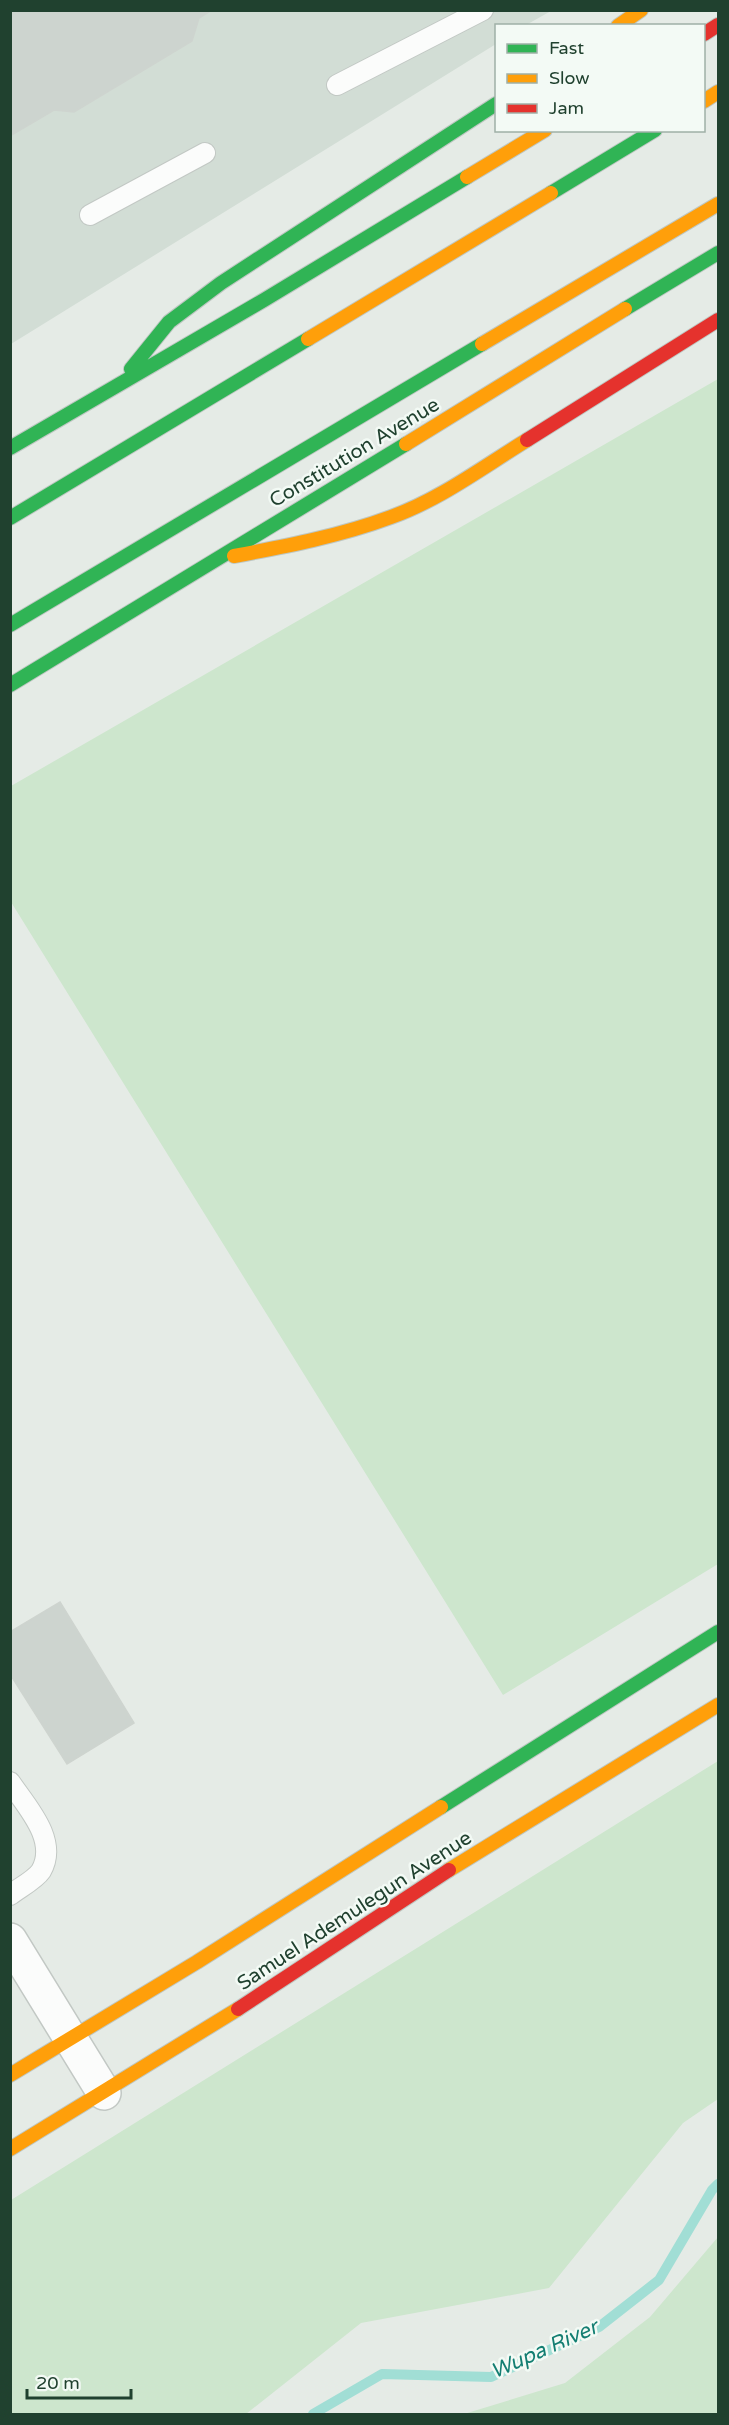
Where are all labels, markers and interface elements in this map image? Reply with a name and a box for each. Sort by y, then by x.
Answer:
legend [495,24,705,132]
text: Fast [549,37,584,59]
text: Slow [549,67,590,89]
text: Jam [549,97,584,119]
street label: Constitution Avenue [265,393,444,513]
street label: Samuel Ademulegun Avenue [233,1826,476,1996]
water label: Wupa River [487,2313,604,2384]
scale bar [27,2362,130,2400]
text: 20 m [36,2372,80,2394]

